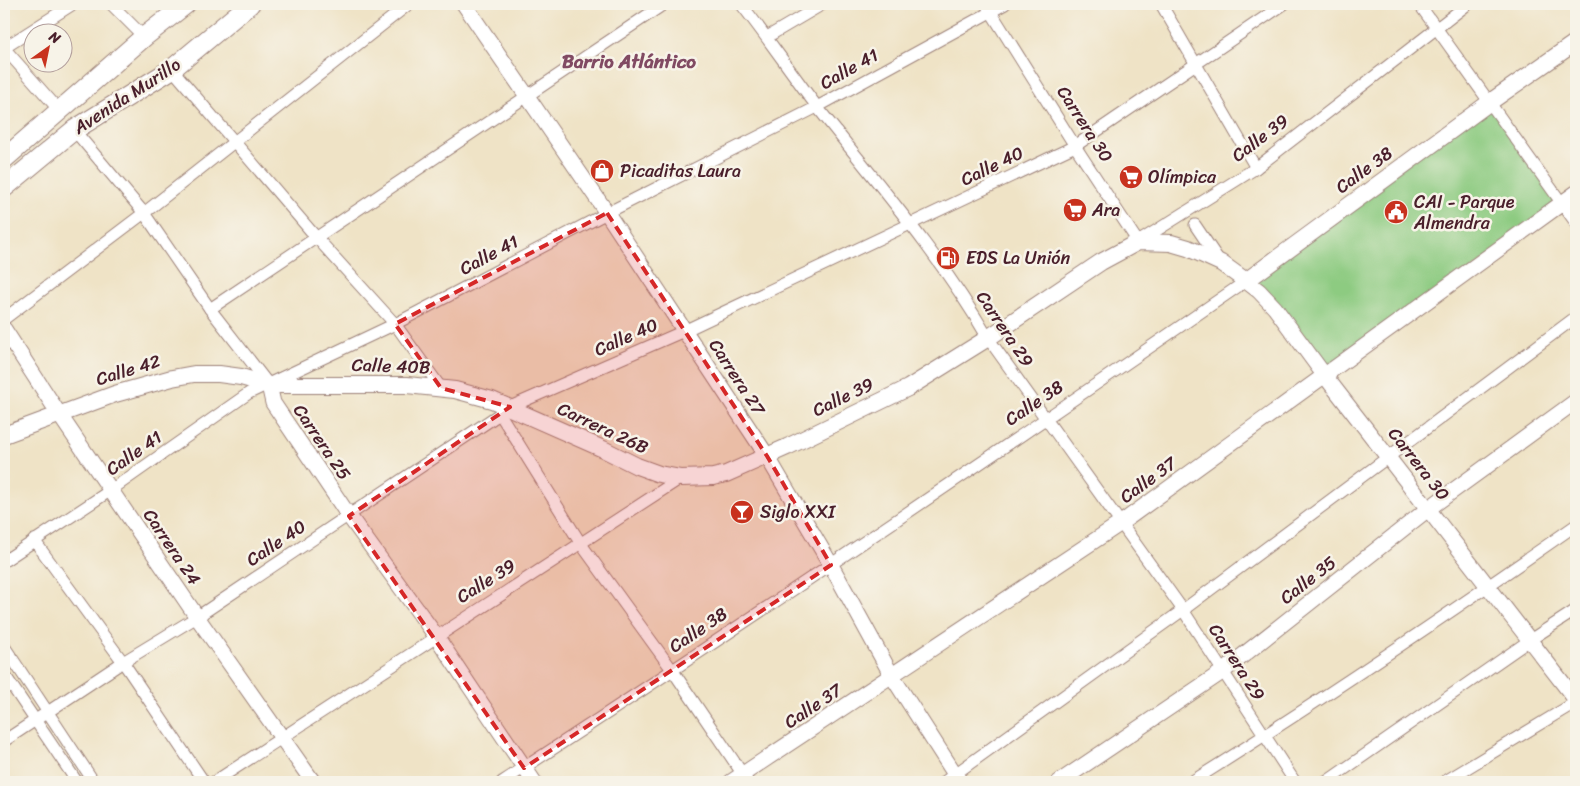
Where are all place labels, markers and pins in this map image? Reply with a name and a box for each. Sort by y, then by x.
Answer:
place label: Picaditas Laura [620,155,741,187]
shop icon: Picaditas Laura [589,158,615,184]
place label: Olímpica [1148,161,1217,193]
supermarket icon: Olímpica [1118,164,1144,190]
place label: CAI - Parque Almendra [1413,186,1515,239]
place label: Ara [1091,194,1120,226]
supermarket icon: Ara [1062,197,1088,223]
public building icon: CAI - Parque Almendra [1383,199,1409,225]
place label: EDS La Unión [966,242,1070,274]
fuel station icon: EDS La Unión [935,245,961,271]
place label: Siglo XXI [760,496,837,528]
bar icon: Siglo XXI [729,499,755,525]

